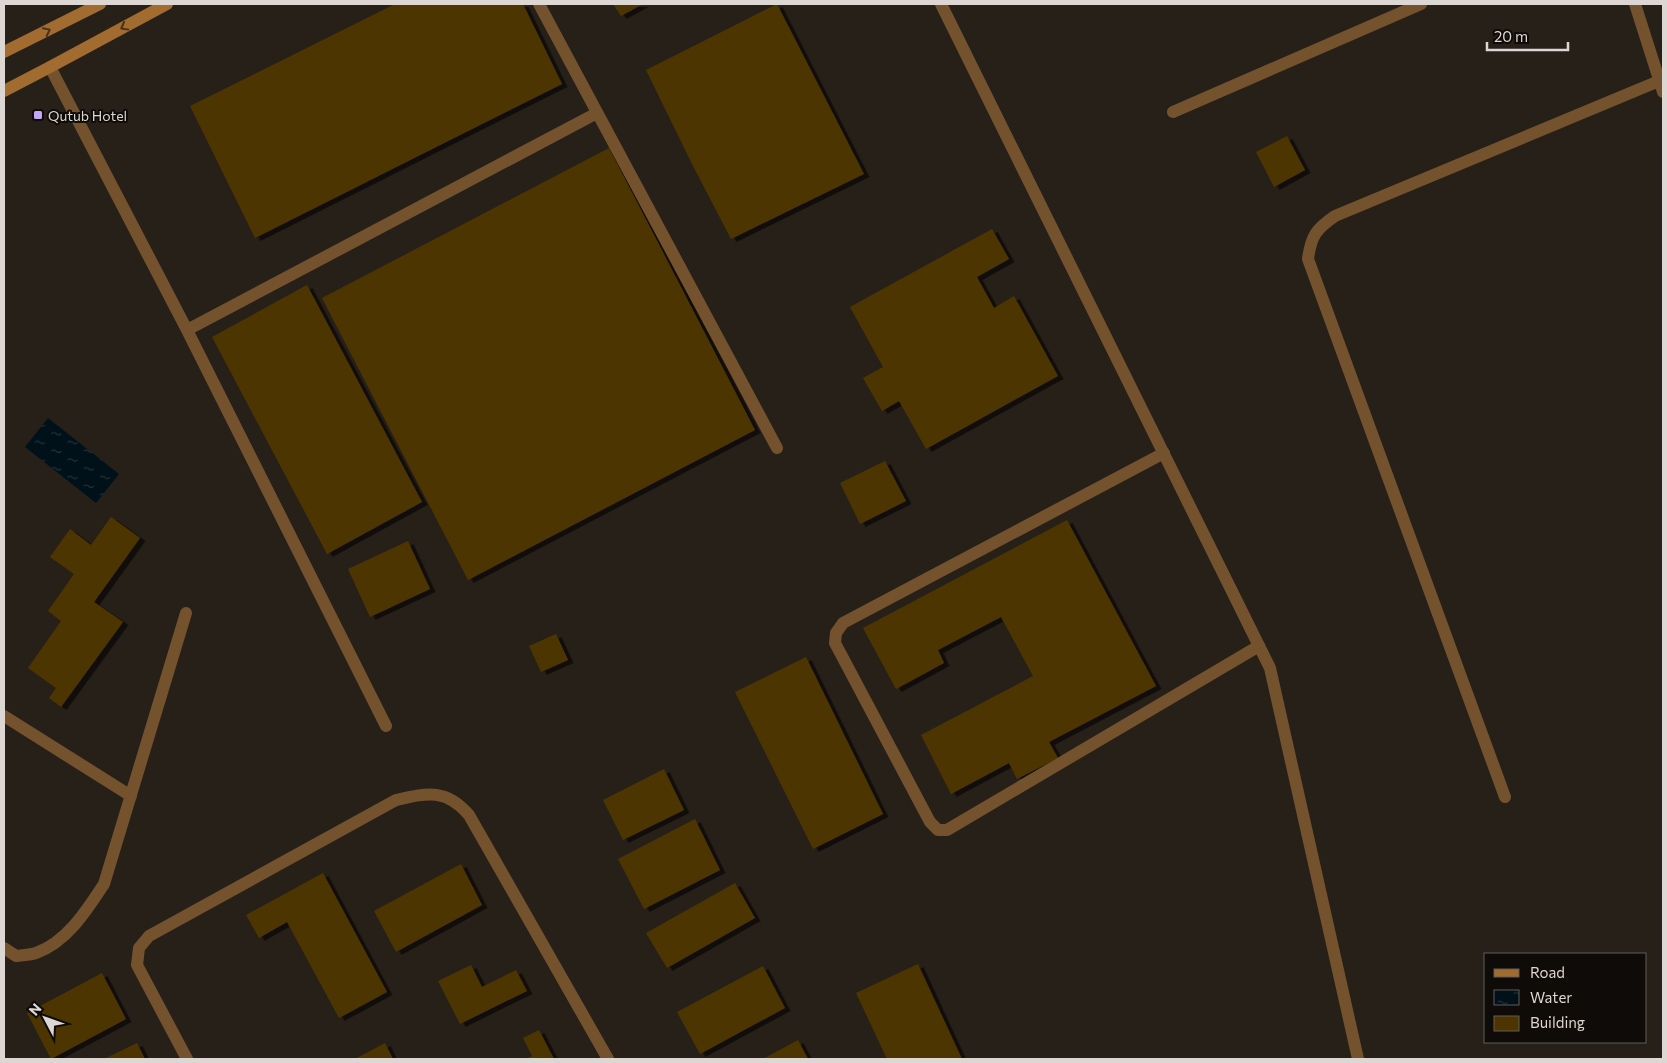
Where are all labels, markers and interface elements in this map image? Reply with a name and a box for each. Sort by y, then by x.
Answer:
scale bar [1487,20,1568,52]
one-way arrow [120,21,129,31]
one-way arrow [42,27,51,37]
text: 20 m [1494,27,1528,45]
place label: Qutub Hotel [48,107,127,124]
marker: Qutub Hotel [32,109,44,121]
legend [1484,953,1647,1043]
text: Road [1530,963,1565,981]
text: Water [1530,988,1572,1006]
north arrow [20,993,70,1043]
text: N [25,1000,45,1019]
text: Building [1530,1013,1585,1031]

